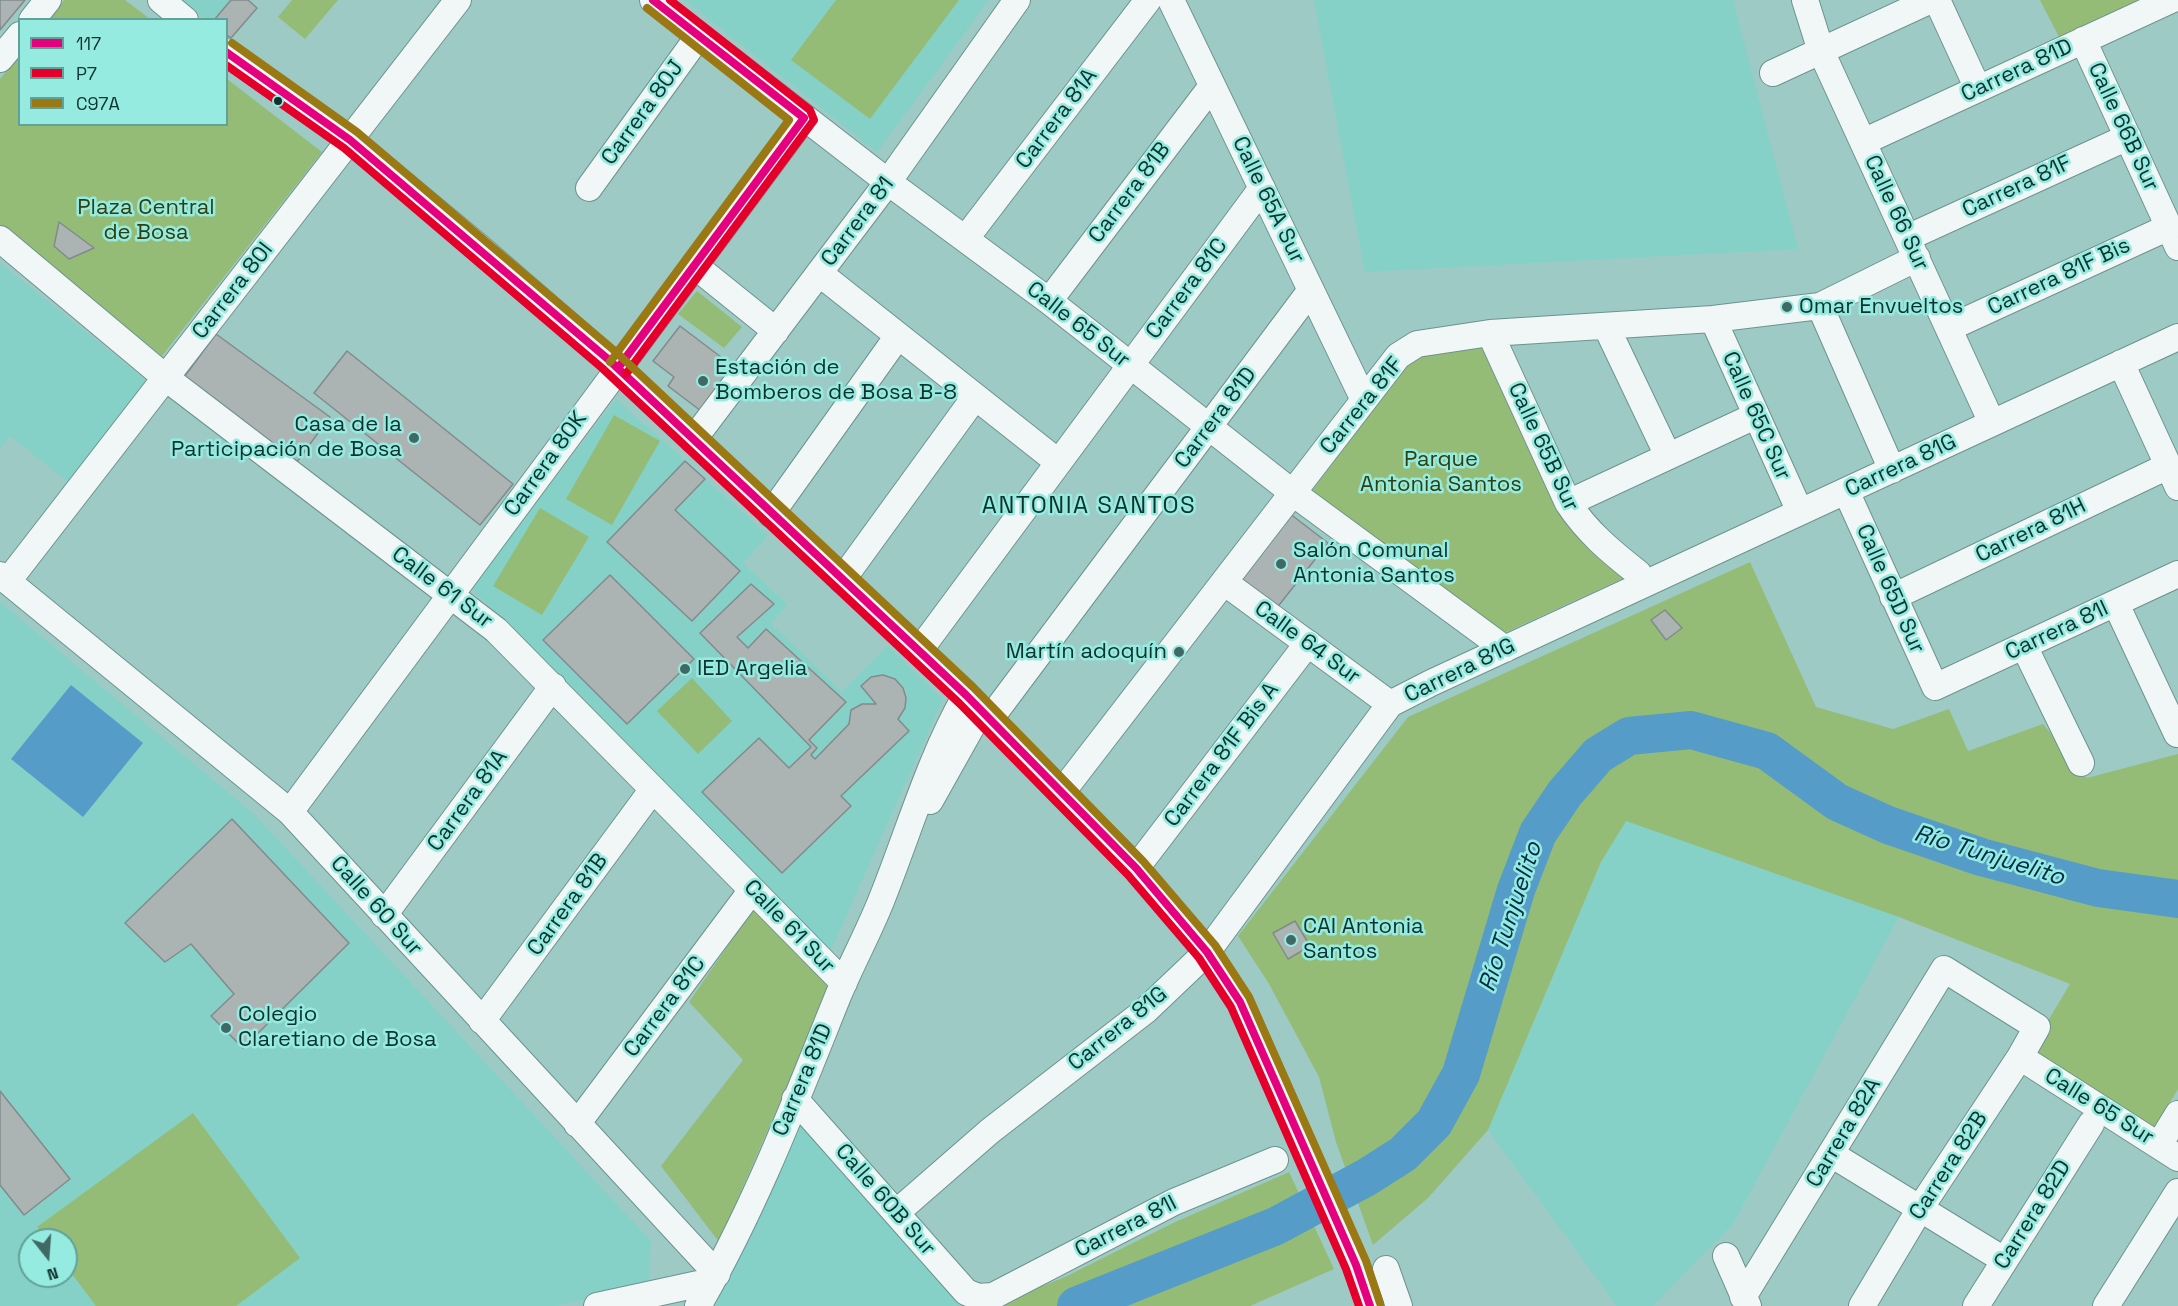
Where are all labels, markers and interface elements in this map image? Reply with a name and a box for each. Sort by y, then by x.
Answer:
legend [18,18,228,126]
text: 117 [76,32,101,55]
street label: Carrera 81D [1957,34,2077,108]
street label: Carrera 80J [596,55,690,171]
street label: Calle 66B Sur [2082,59,2164,195]
text: P7 [76,62,97,85]
street label: Carrera 81A [1011,64,1103,174]
text: C97A [76,92,120,115]
unlabelled marker [272,95,284,107]
street label: Calle 65A Sur [1226,132,1310,268]
street label: Carrera 81B [1083,137,1177,249]
street label: Carrera 81F [1958,150,2076,224]
street label: Calle 66 Sur [1858,151,1934,275]
street label: Carrera 81 [816,172,900,272]
park label: Plaza Central de Bosa [77,195,215,246]
street label: Carrera 81F Bis [1984,232,2134,322]
street label: Carrera 81C [1141,233,1233,345]
street label: Carrera 80I [187,237,279,345]
street label: Calle 65 Sur [1021,276,1135,374]
place label: Omar Envueltos [1799,294,1963,320]
marker: Omar Envueltos [1780,300,1794,314]
street label: Calle 65C Sur [1716,348,1796,484]
street label: Carrera 81F [1315,352,1409,460]
place label: Estación de Bomberos de Bosa B-8 [715,355,957,406]
street label: Carrera 81D [1169,362,1263,474]
marker: Estación de Bomberos de Bosa B-8 [696,374,710,388]
street label: Calle 65B Sur [1502,379,1584,515]
street label: Carrera 80K [499,406,593,522]
place label: Casa de la Participación de Bosa [171,412,402,464]
street label: Carrera 81G [1841,429,1961,503]
marker: Casa de la Participación de Bosa [407,431,421,445]
park label: Parque Antonia Santos [1360,447,1522,499]
district label: ANTONIA SANTOS [982,492,1196,520]
street label: Carrera 81H [1971,493,2091,569]
street label: Calle 65D Sur [1850,520,1930,658]
place label: Salón Comunal Antonia Santos [1293,538,1455,590]
street label: Calle 61 Sur [386,541,498,635]
marker: Salón Comunal Antonia Santos [1274,557,1288,571]
street label: Calle 64 Sur [1249,596,1365,690]
street label: Carrera 81I [2001,596,2113,666]
street label: Carrera 81G [1400,633,1520,709]
place label: Martín adoquín [1006,639,1167,665]
marker: Martín adoquín [1172,645,1186,659]
place label: IED Argelia [697,656,807,682]
marker: IED Argelia [678,662,692,676]
street label: Carrera 81F Bis A [1159,678,1285,832]
street label: Carrera 81A [422,745,514,857]
water label: Río Tunjuelito [1910,819,2068,893]
water label: Río Tunjuelito [1473,839,1549,995]
street label: Carrera 81B [522,849,614,961]
street label: Calle 60 Sur [324,851,428,961]
street label: Calle 61 Sur [738,875,840,979]
place label: CAI Antonia Santos [1303,914,1424,966]
marker: CAI Antonia Santos [1284,933,1298,947]
street label: Carrera 81C [619,951,711,1063]
street label: Carrera 81G [1063,981,1173,1077]
place label: Colegio Claretiano de Bosa [238,1002,437,1054]
street label: Carrera 81D [767,1020,839,1140]
marker: Colegio Claretiano de Bosa [219,1021,233,1035]
street label: Calle 65 Sur [2040,1063,2158,1151]
street label: Carrera 82A [1801,1073,1887,1193]
street label: Carrera 82B [1904,1107,1994,1225]
street label: Calle 60B Sur [829,1139,941,1261]
street label: Carrera 82D [1989,1156,2077,1274]
street label: Carrera 81I [1071,1190,1181,1264]
north arrow [18,1228,78,1288]
text: N [45,1262,61,1285]

